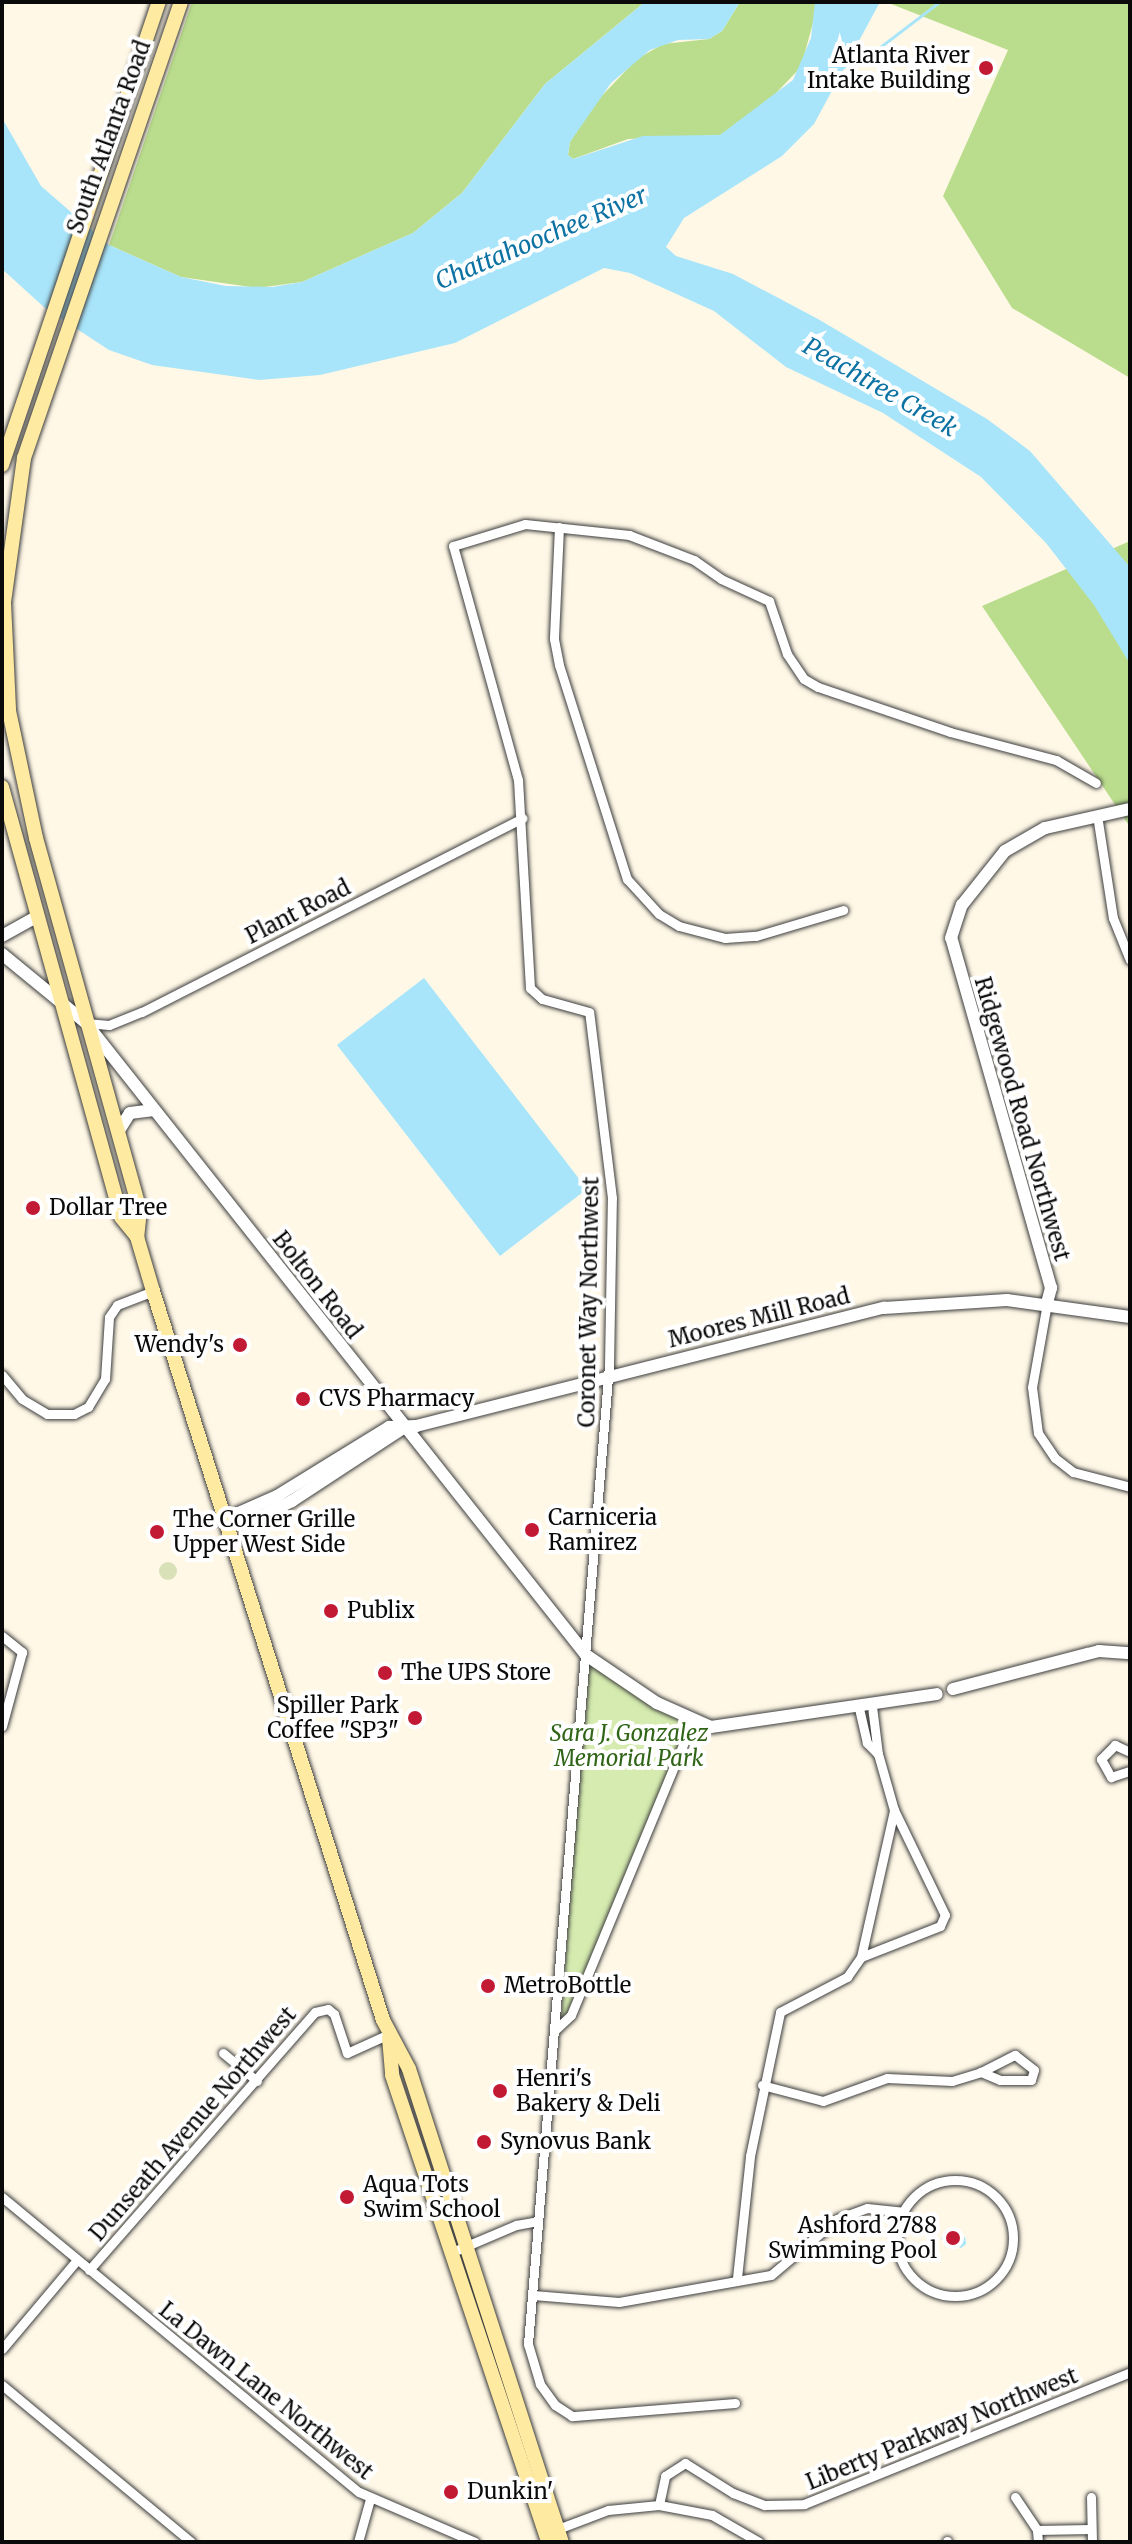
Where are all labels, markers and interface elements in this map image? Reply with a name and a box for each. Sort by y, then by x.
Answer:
street label: South Atlanta Road [62,37,156,237]
place label: Atlanta River Intake Building [807,42,970,94]
marker: Atlanta River Intake Building [977,59,995,77]
water label: Chattahoochee River [431,180,651,296]
water label: Peachtree Creek [798,331,962,443]
street label: Plant Road [241,874,355,950]
street label: Ridgewood Road Northwest [969,974,1075,1264]
street label: Coronet Way Northwest [574,1176,604,1428]
place label: Dollar Tree [49,1195,167,1221]
marker: Dollar Tree [24,1199,42,1217]
street label: Bolton Road [267,1226,367,1344]
street label: Moores Mill Road [666,1283,852,1353]
place label: Wendy's [135,1332,224,1358]
marker: Wendy's [231,1336,249,1354]
place label: CVS Pharmacy [319,1386,474,1412]
marker: CVS Pharmacy [294,1390,312,1408]
place label: Carniceria Ramirez [548,1504,657,1556]
place label: The Corner Grille Upper West Side [173,1506,355,1558]
marker: Carniceria Ramirez [523,1521,541,1539]
marker: The Corner Grille Upper West Side [148,1523,166,1541]
place label: Publix [347,1598,415,1624]
marker: Publix [322,1602,340,1620]
place label: The UPS Store [401,1660,551,1686]
marker: The UPS Store [376,1664,394,1682]
place label: Spiller Park Coffee "SP3" [267,1692,399,1744]
marker: Spiller Park Coffee "SP3" [406,1709,424,1727]
park label: Sara J. Gonzalez Memorial Park [550,1720,708,1772]
place label: MetroBottle [504,1973,631,1999]
marker: MetroBottle [479,1977,497,1995]
street label: Dunseath Avenue Northwest [84,2002,302,2246]
place label: Henri's Bakery & Deli [516,2065,661,2116]
marker: Henri's Bakery & Deli [491,2082,509,2100]
place label: Synovus Bank [500,2129,651,2155]
marker: Synovus Bank [475,2133,493,2151]
place label: Aqua Tots Swim School [363,2171,500,2222]
marker: Aqua Tots Swim School [338,2188,356,2206]
place label: Ashford 2788 Swimming Pool [768,2212,937,2264]
marker: Ashford 2788 Swimming Pool [944,2229,962,2247]
street label: La Dawn Lane Northwest [154,2297,378,2485]
street label: Liberty Parkway Northwest [802,2362,1082,2496]
place label: Dunkin' [467,2479,553,2505]
marker: Dunkin' [442,2483,460,2501]

